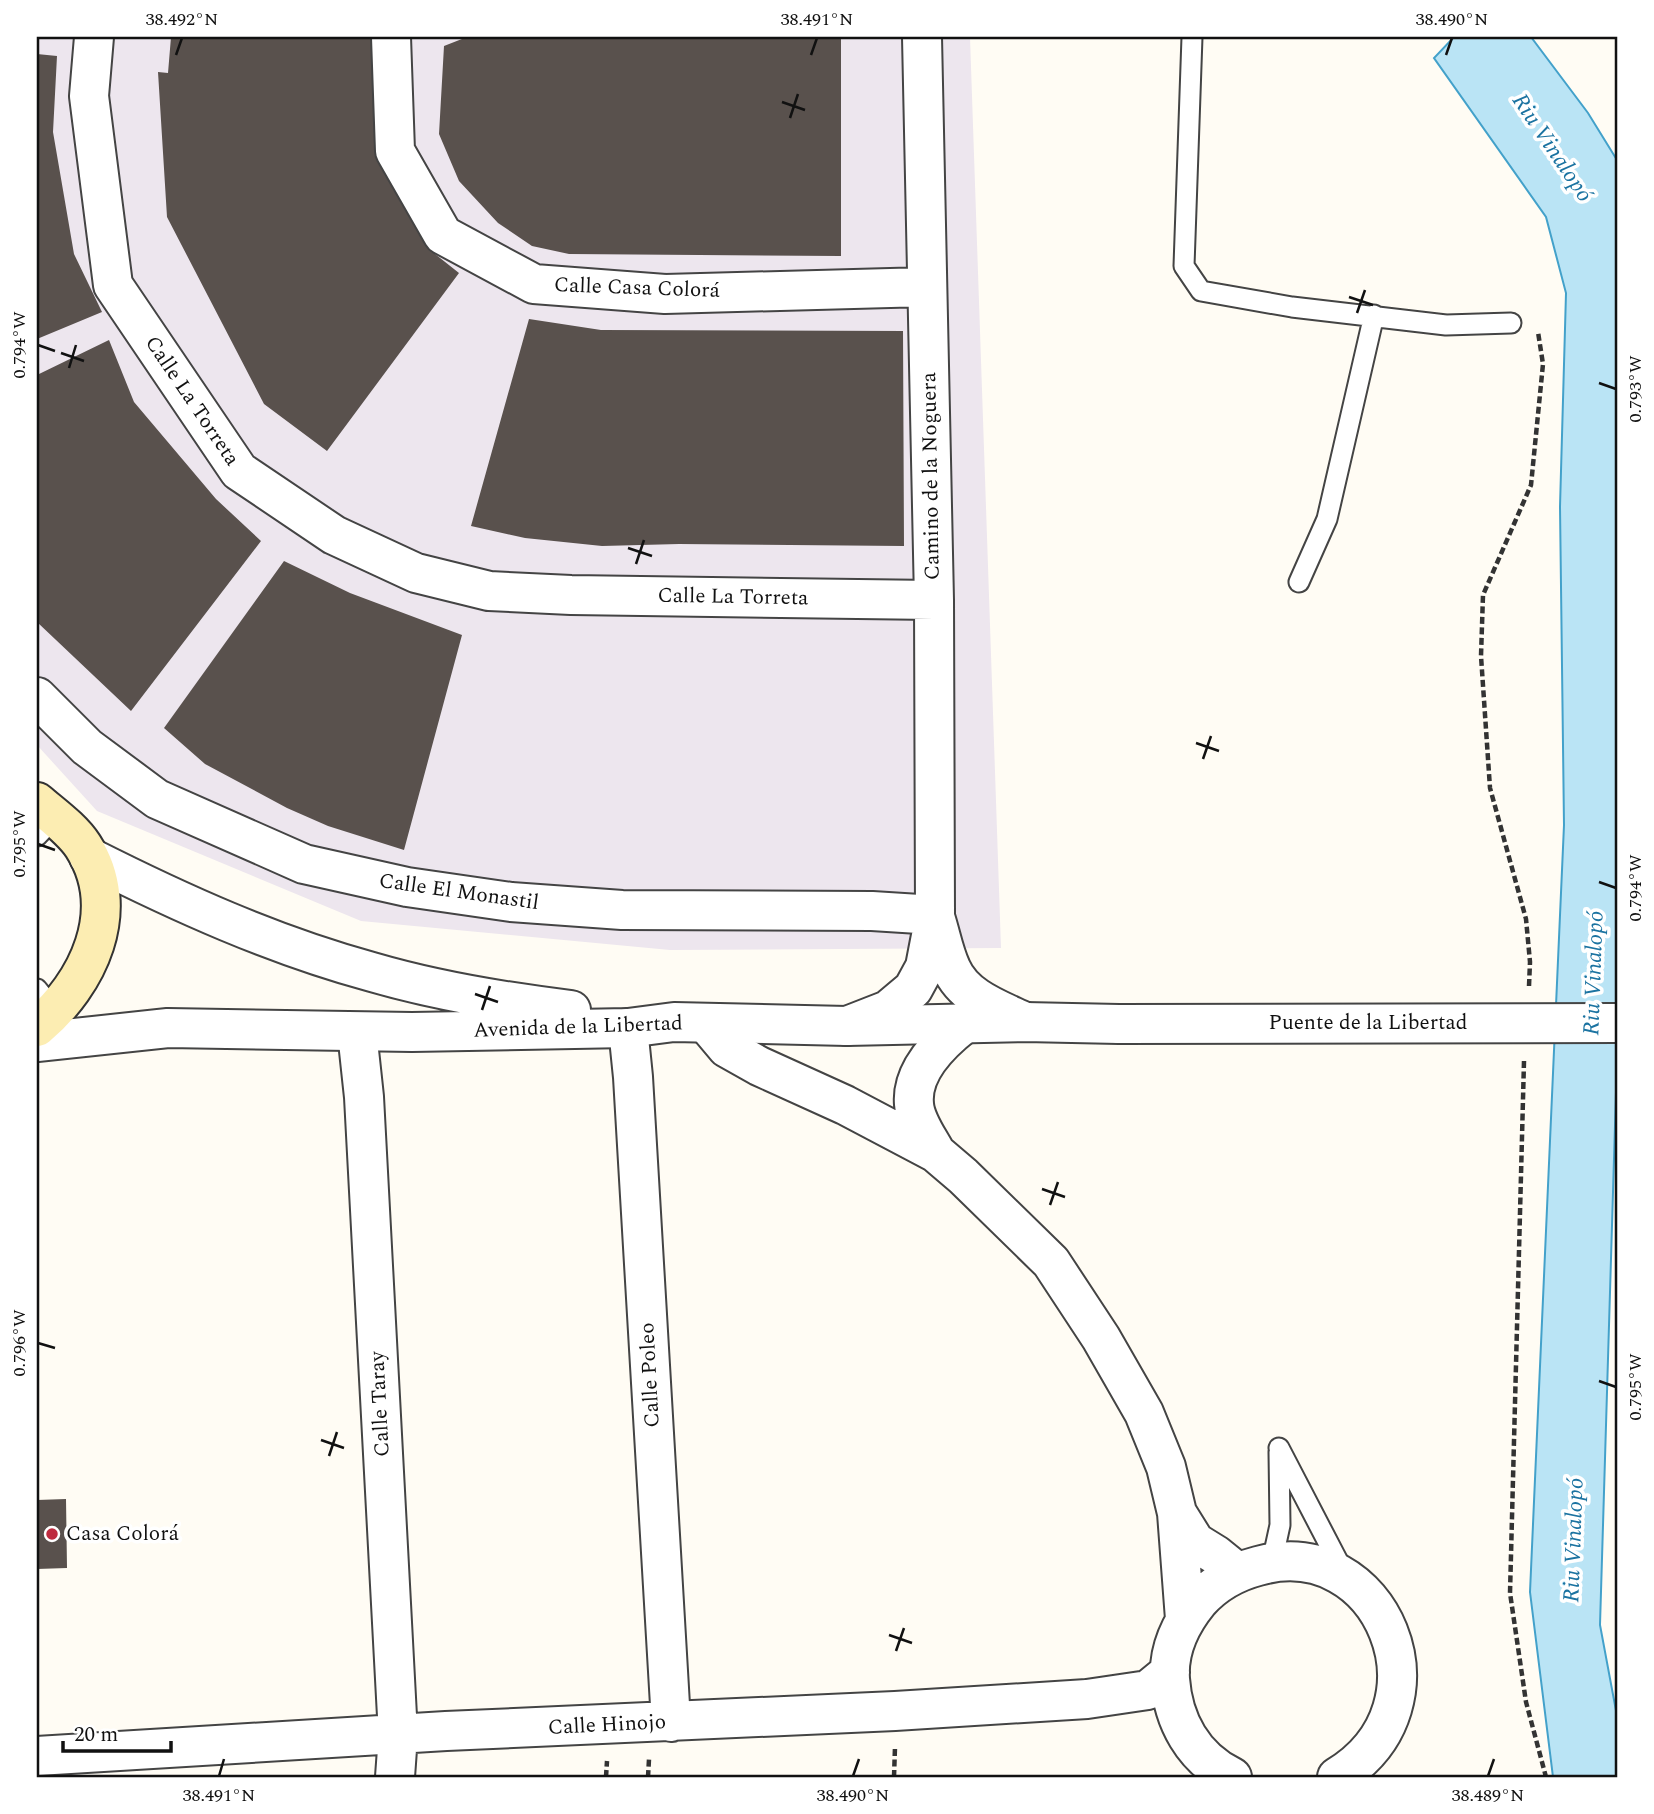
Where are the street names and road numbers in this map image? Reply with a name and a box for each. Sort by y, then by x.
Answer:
street label: Calle Casa Colorá [553,269,721,307]
street label: Calle La Torreta [137,329,248,473]
street label: Camino de la Noguera [913,371,949,580]
street label: Calle La Torreta [657,580,809,614]
street label: Calle El Monastil [377,865,541,919]
street label: Avenida de la Libertad [473,1007,683,1047]
street label: Puente de la Libertad [1269,1007,1467,1039]
street label: Calle Poleo [631,1322,669,1428]
street label: Calle Taray [361,1350,399,1458]
street label: Calle Hinojo [547,1706,667,1744]

